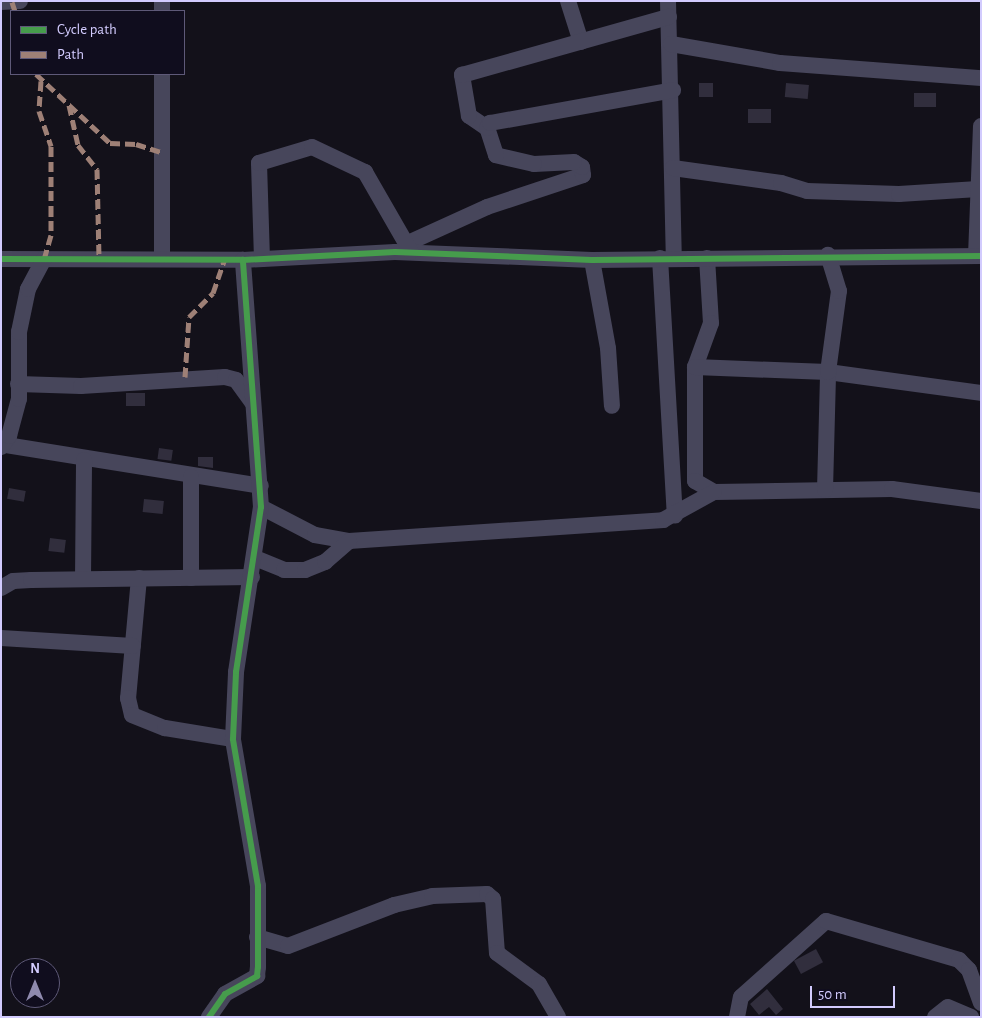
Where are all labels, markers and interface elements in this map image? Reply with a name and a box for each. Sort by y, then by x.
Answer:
legend [10,10,185,75]
text: Cycle path [57,22,117,37]
text: Path [57,47,84,62]
north arrow [10,958,60,1008]
text: N [30,962,40,976]
scale bar [812,976,897,1008]
text: 50 m [818,987,847,1002]

